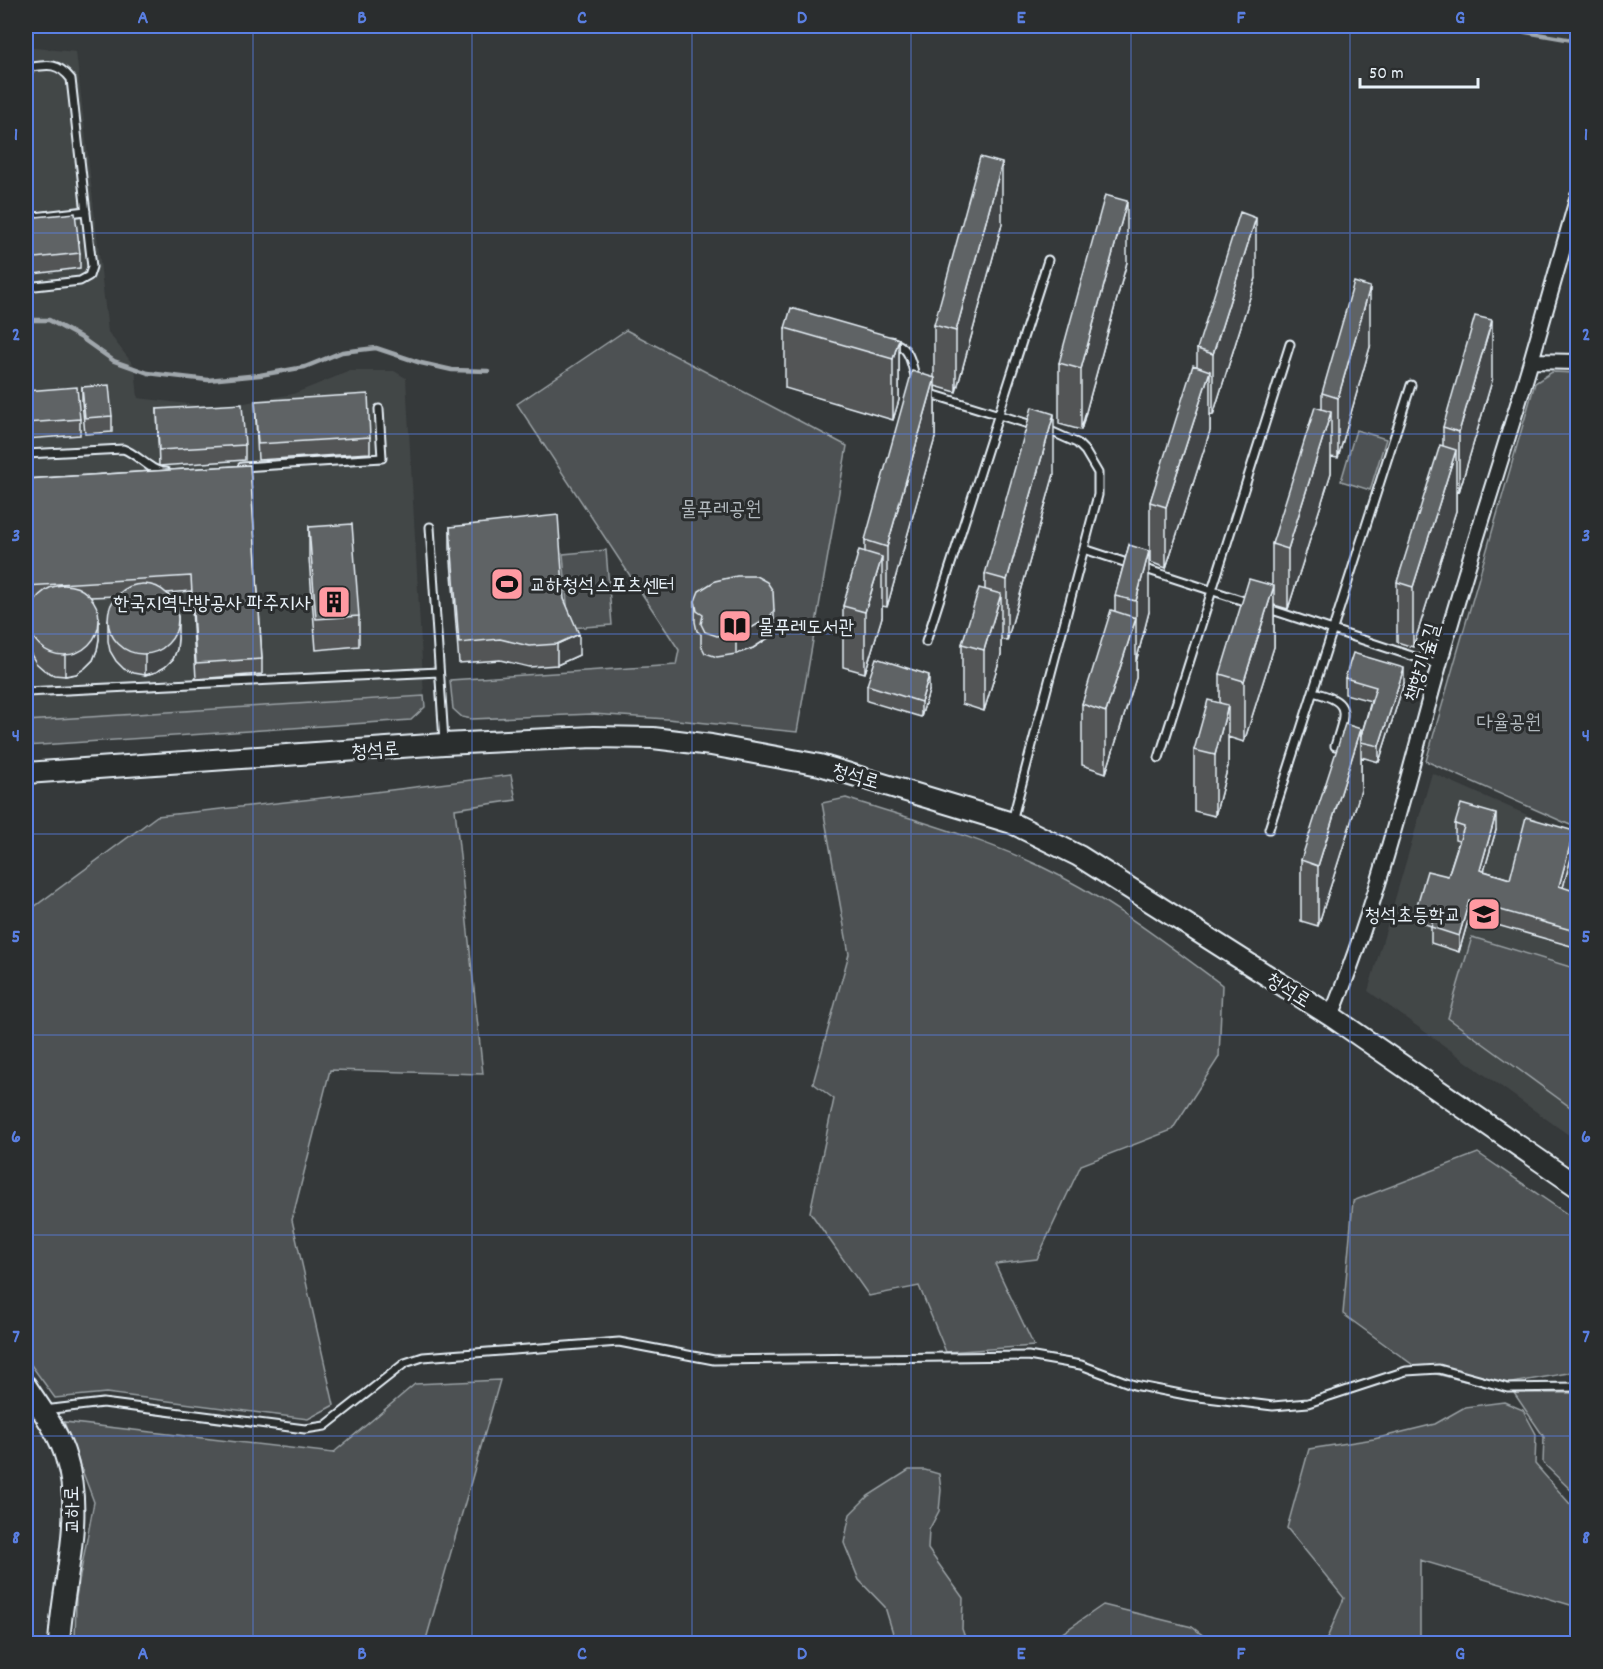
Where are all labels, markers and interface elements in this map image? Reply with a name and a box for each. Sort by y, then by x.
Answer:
text: A [138,5,149,33]
text: B [357,5,367,33]
text: C [577,5,587,33]
text: D [797,5,808,33]
text: E [1016,5,1026,33]
text: F [1237,5,1247,33]
text: G [1455,5,1465,33]
scale bar [1360,51,1478,89]
text: 50 m [1369,62,1404,87]
text: 1 [14,122,18,150]
text: 1 [1584,122,1588,150]
text: 2 [12,322,20,350]
text: 2 [1582,322,1590,350]
park label: 물푸레공원 [681,497,761,525]
text: 3 [12,523,20,551]
text: 3 [1582,523,1590,551]
sports icon: 교하청석스포츠센터 [489,566,525,602]
place label: 교하청석스포츠센터 [530,573,675,601]
building icon: 한국지역난방공사 파주지사 [316,584,352,620]
place label: 한국지역난방공사 파주지사 [113,591,311,619]
library icon: 물푸레도서관 [717,608,753,644]
place label: 물푸레도서관 [758,615,855,643]
street label: 책향기숲길 [1399,620,1448,705]
park label: 다율공원 [1477,710,1541,738]
text: 4 [12,723,20,751]
text: 4 [1582,723,1590,751]
street label: 청석로 [350,736,400,768]
street label: 청석로 [828,758,882,798]
school or university icon: 청석초등학교 [1466,896,1502,932]
place label: 청석초등학교 [1364,903,1461,931]
text: 5 [11,924,21,952]
text: 5 [1581,924,1591,952]
street label: 청석로 [1260,967,1315,1016]
text: 6 [11,1124,21,1152]
text: 6 [1581,1124,1591,1152]
text: 7 [12,1324,20,1352]
text: 7 [1582,1324,1590,1352]
street label: 교하로 [60,1486,88,1534]
text: 8 [12,1525,20,1553]
text: 8 [1582,1525,1590,1553]
text: A [138,1641,149,1669]
text: B [357,1641,367,1669]
text: C [577,1641,587,1669]
text: D [797,1641,808,1669]
text: E [1016,1641,1026,1669]
text: F [1237,1641,1247,1669]
text: G [1455,1641,1465,1669]

